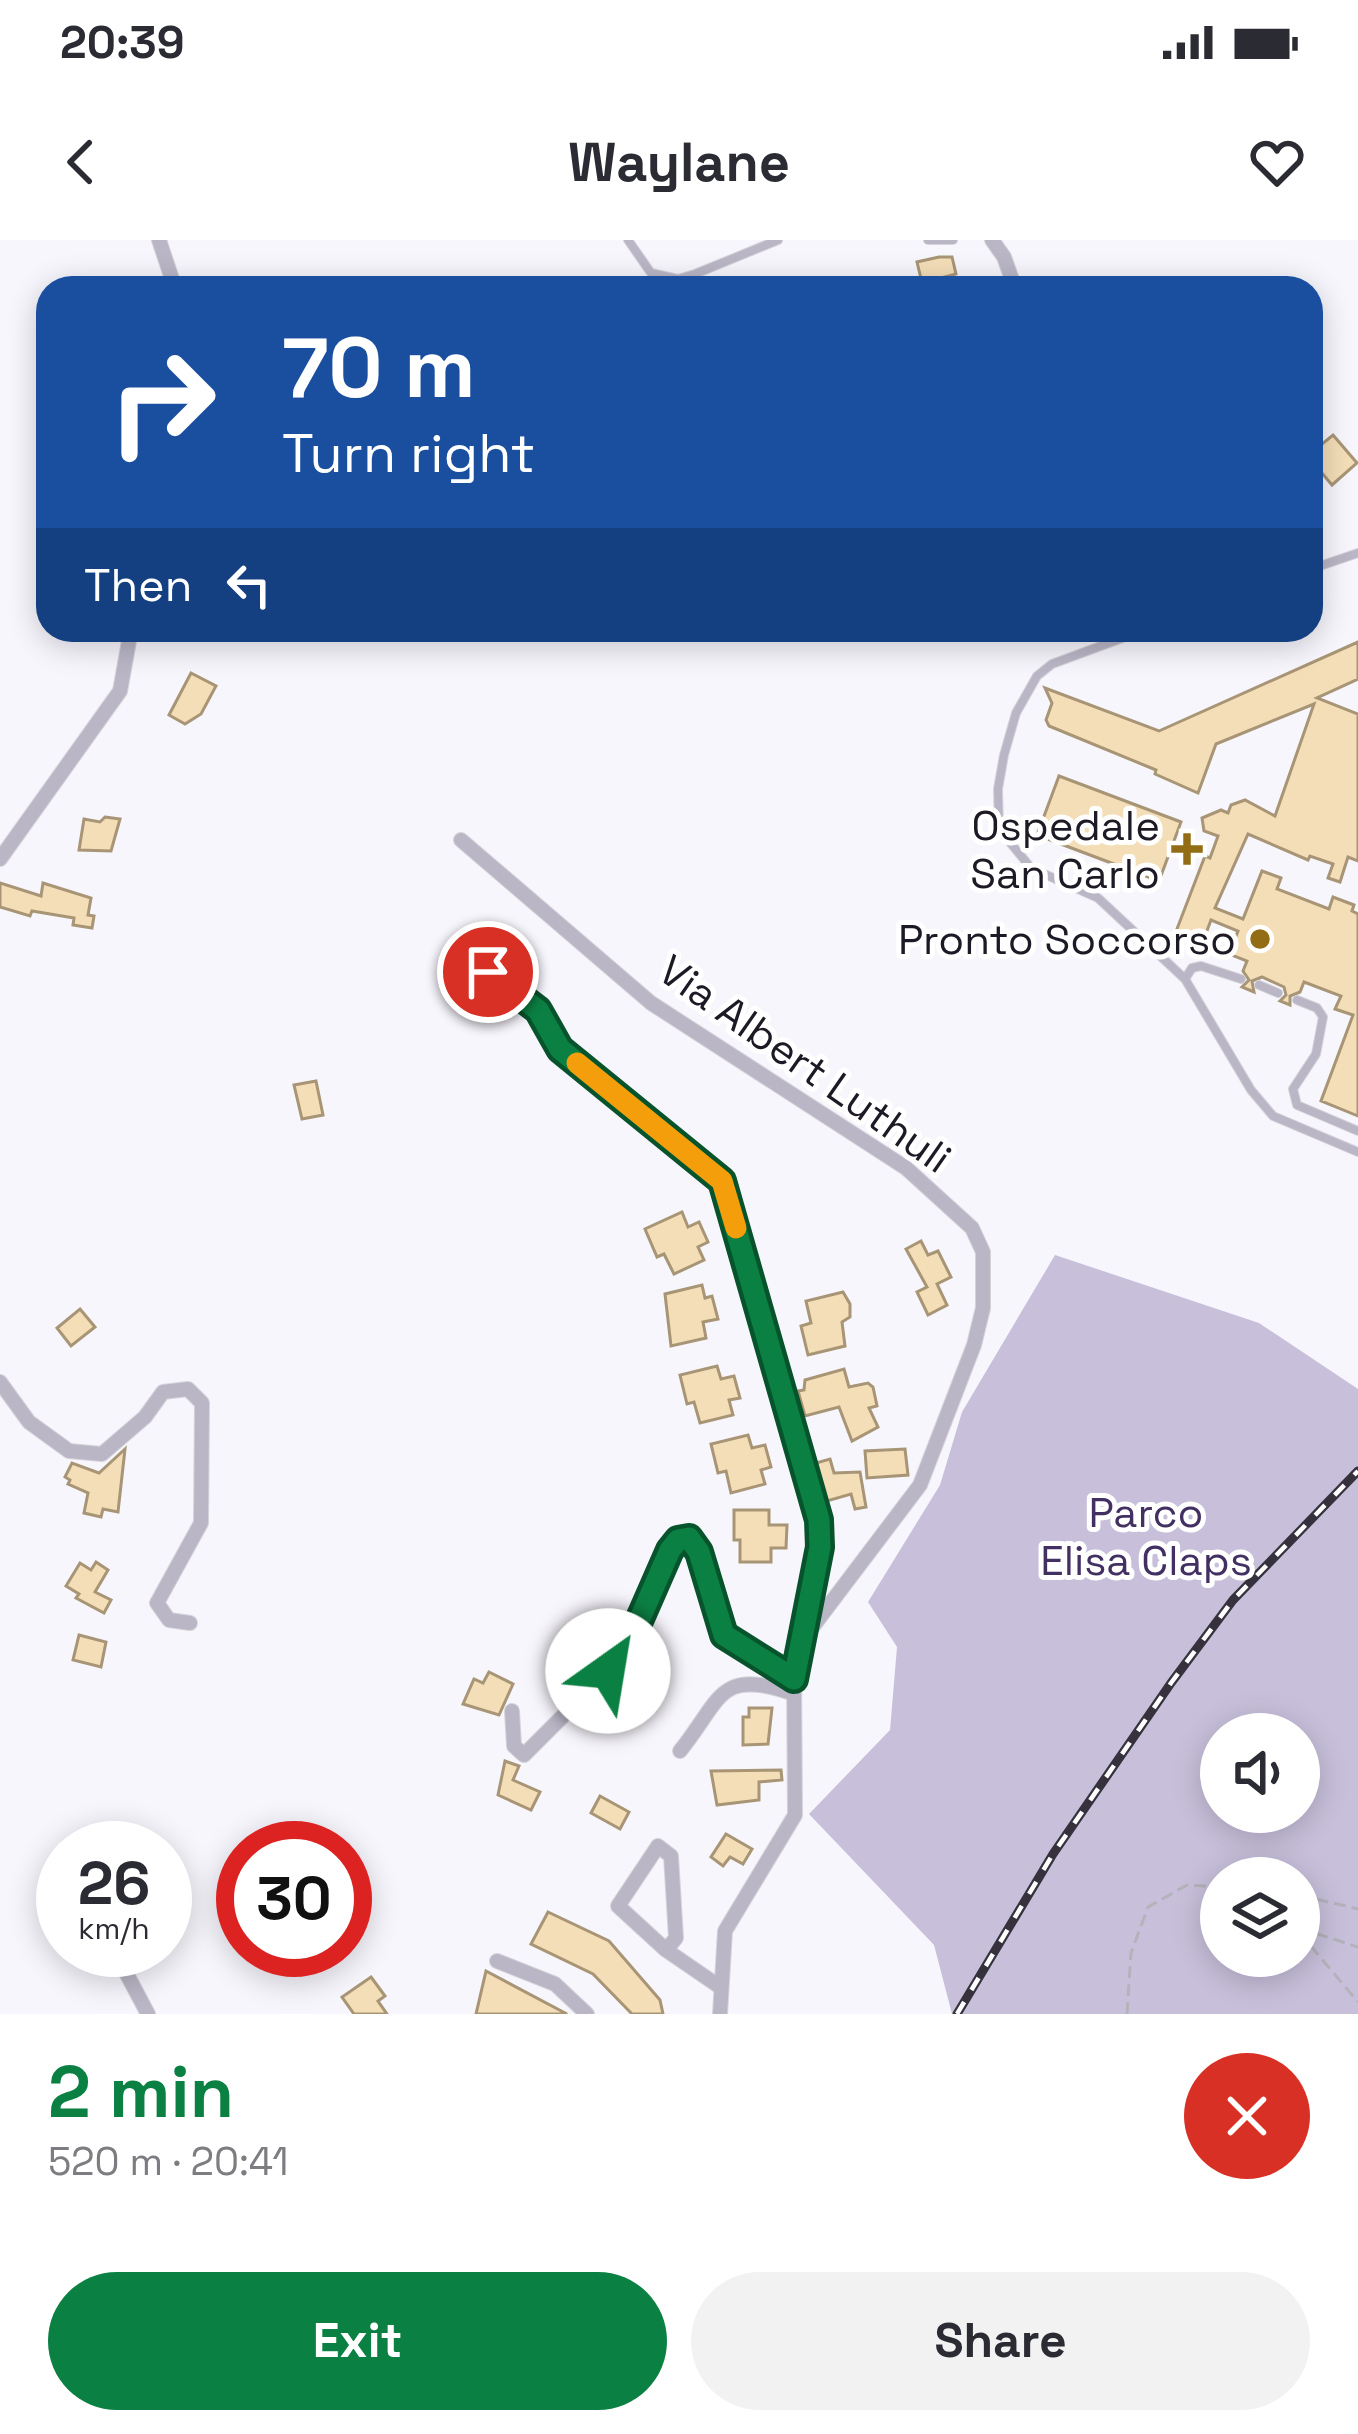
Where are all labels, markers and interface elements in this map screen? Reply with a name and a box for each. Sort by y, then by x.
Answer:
text: 20:39 [60,14,184,71]
text: Waylane [568,128,790,197]
icon: back [48,129,114,195]
icon: heart [1244,129,1310,195]
text: 70 m [282,314,476,422]
icon: right [84,324,240,480]
text: Turn right [282,419,535,488]
icon: left [216,552,282,618]
text: Then [84,557,192,614]
place label: Ospedale San Carlo [970,799,1160,900]
marker: Ospedale San Carlo [1171,833,1203,865]
place label: Pronto Soccorso [898,913,1236,966]
pin [437,921,539,1023]
marker: Pronto Soccorso [1247,926,1273,952]
icon: arrive [455,939,521,1005]
street label: Via Albert Luthuli [649,943,961,1185]
park label: Parco Elisa Claps [1040,1486,1252,1587]
position arrow [545,1608,671,1734]
map controls [1200,1713,1320,1977]
button: sound [1200,1713,1320,1833]
speed limit sign: 30 [216,1821,372,1977]
text: 26 [78,1845,150,1922]
button: layers [1200,1857,1320,1977]
text: km/h [78,1909,150,1948]
text: 2 min [48,2046,234,2138]
button: close [1184,2053,1310,2179]
text: 520 m · 20:41 [48,2137,289,2186]
button: Exit [48,2272,667,2410]
button: Share [691,2272,1310,2410]

